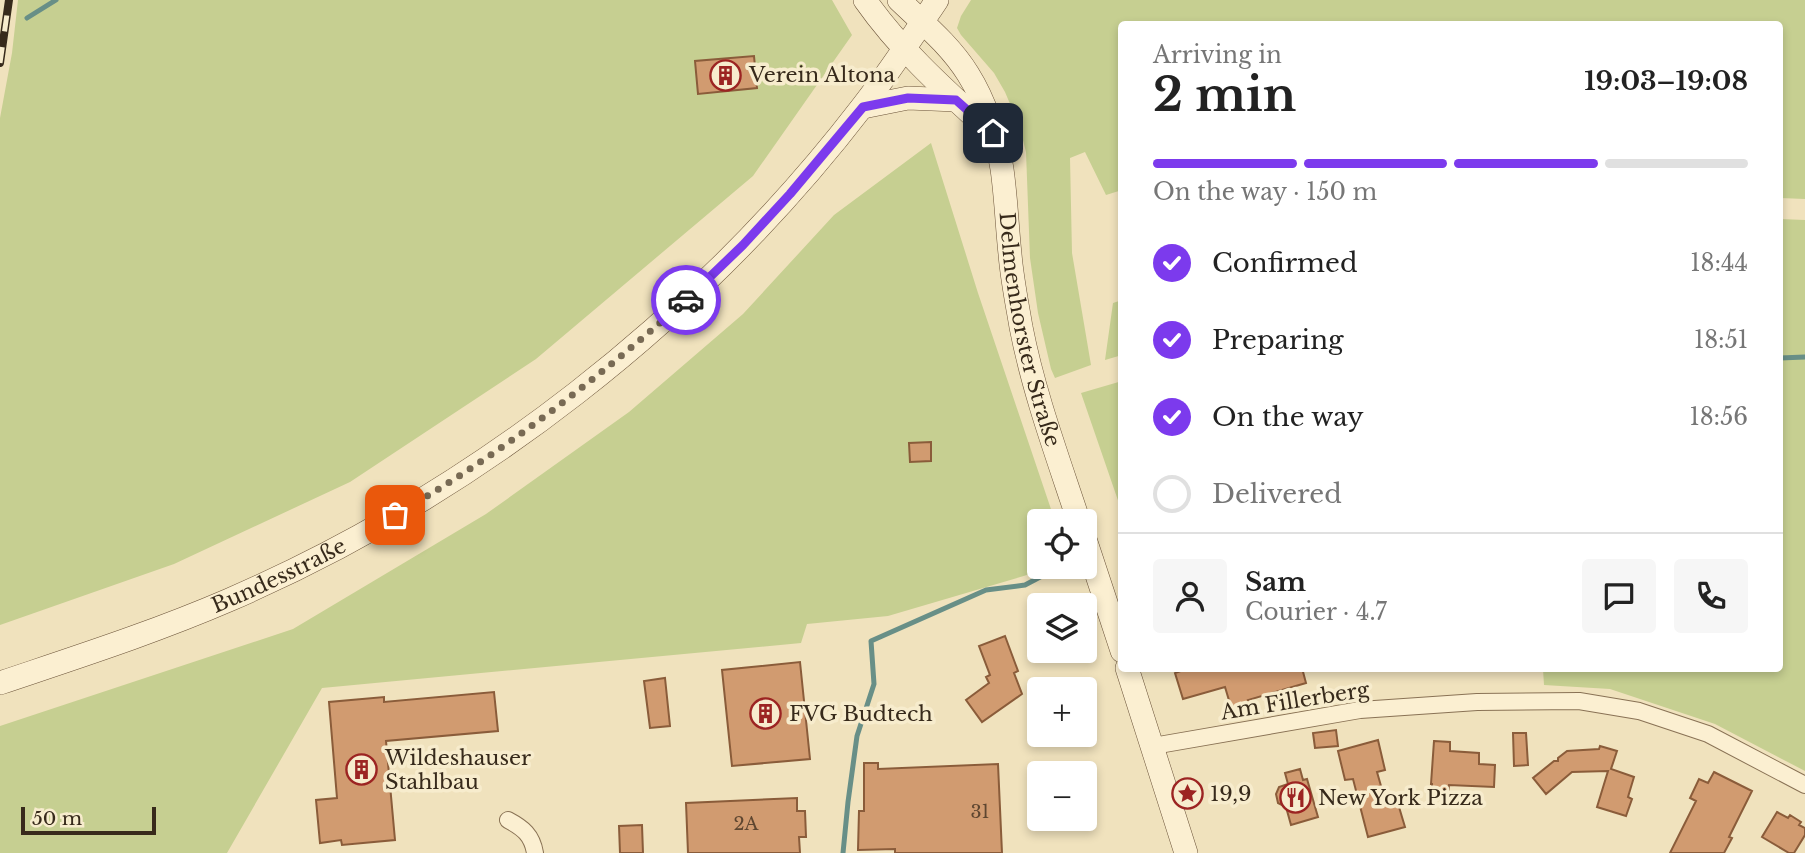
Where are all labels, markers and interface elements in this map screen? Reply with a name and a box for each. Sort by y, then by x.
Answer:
text: Arriving in [1153,41,1282,69]
building icon: Verein Altona [709,58,743,92]
place label: Verein Altona [748,62,896,88]
text: 19:03–19:08 [1584,65,1748,97]
text: 2 min [1153,66,1296,123]
pin [963,103,1023,163]
icon: home [974,114,1012,152]
text: On the way · 150 m [1153,178,1377,206]
street label: Delmenhorster Straße [993,211,1066,450]
icon: check [1153,244,1191,282]
text: Confirmed [1212,247,1357,279]
text: 18:44 [1690,249,1748,277]
courier [651,265,721,335]
icon: car [667,281,705,319]
icon: check [1153,321,1191,359]
text: Preparing [1212,324,1344,356]
text: 18:51 [1694,326,1748,354]
icon: check [1153,398,1191,436]
text: On the way [1212,401,1364,433]
text: 18:56 [1689,403,1748,431]
text: Delivered [1212,478,1342,510]
pin [365,485,425,545]
icon: bag [376,496,414,534]
map controls [1027,509,1097,831]
button: locate [1027,509,1097,579]
street label: Bundesstraße [208,533,351,619]
button: person [1153,559,1227,633]
button: chat [1582,559,1656,633]
button: phone [1674,559,1748,633]
text: Sam [1245,566,1306,598]
button: layers [1027,593,1097,663]
text: Courier · 4.7 [1245,598,1387,626]
street label: Am Fillerberg [1218,676,1372,726]
button: + [1027,677,1097,747]
building icon: FVG Budtech [749,697,783,731]
place label: FVG Budtech [789,701,933,727]
place label: Wildeshauser Stahlbau [384,745,531,795]
building icon: Wildeshauser Stahlbau [345,753,379,787]
button: − [1027,761,1097,831]
place icon: 19,9 [1170,777,1204,811]
place label: 19,9 [1210,781,1252,807]
restaurant icon: New York Pizza [1278,781,1312,815]
place label: New York Pizza [1318,785,1483,811]
house number: 31 [970,801,990,823]
scale bar [21,804,156,836]
text: 50 m [32,807,82,830]
house number: 2A [734,813,760,835]

